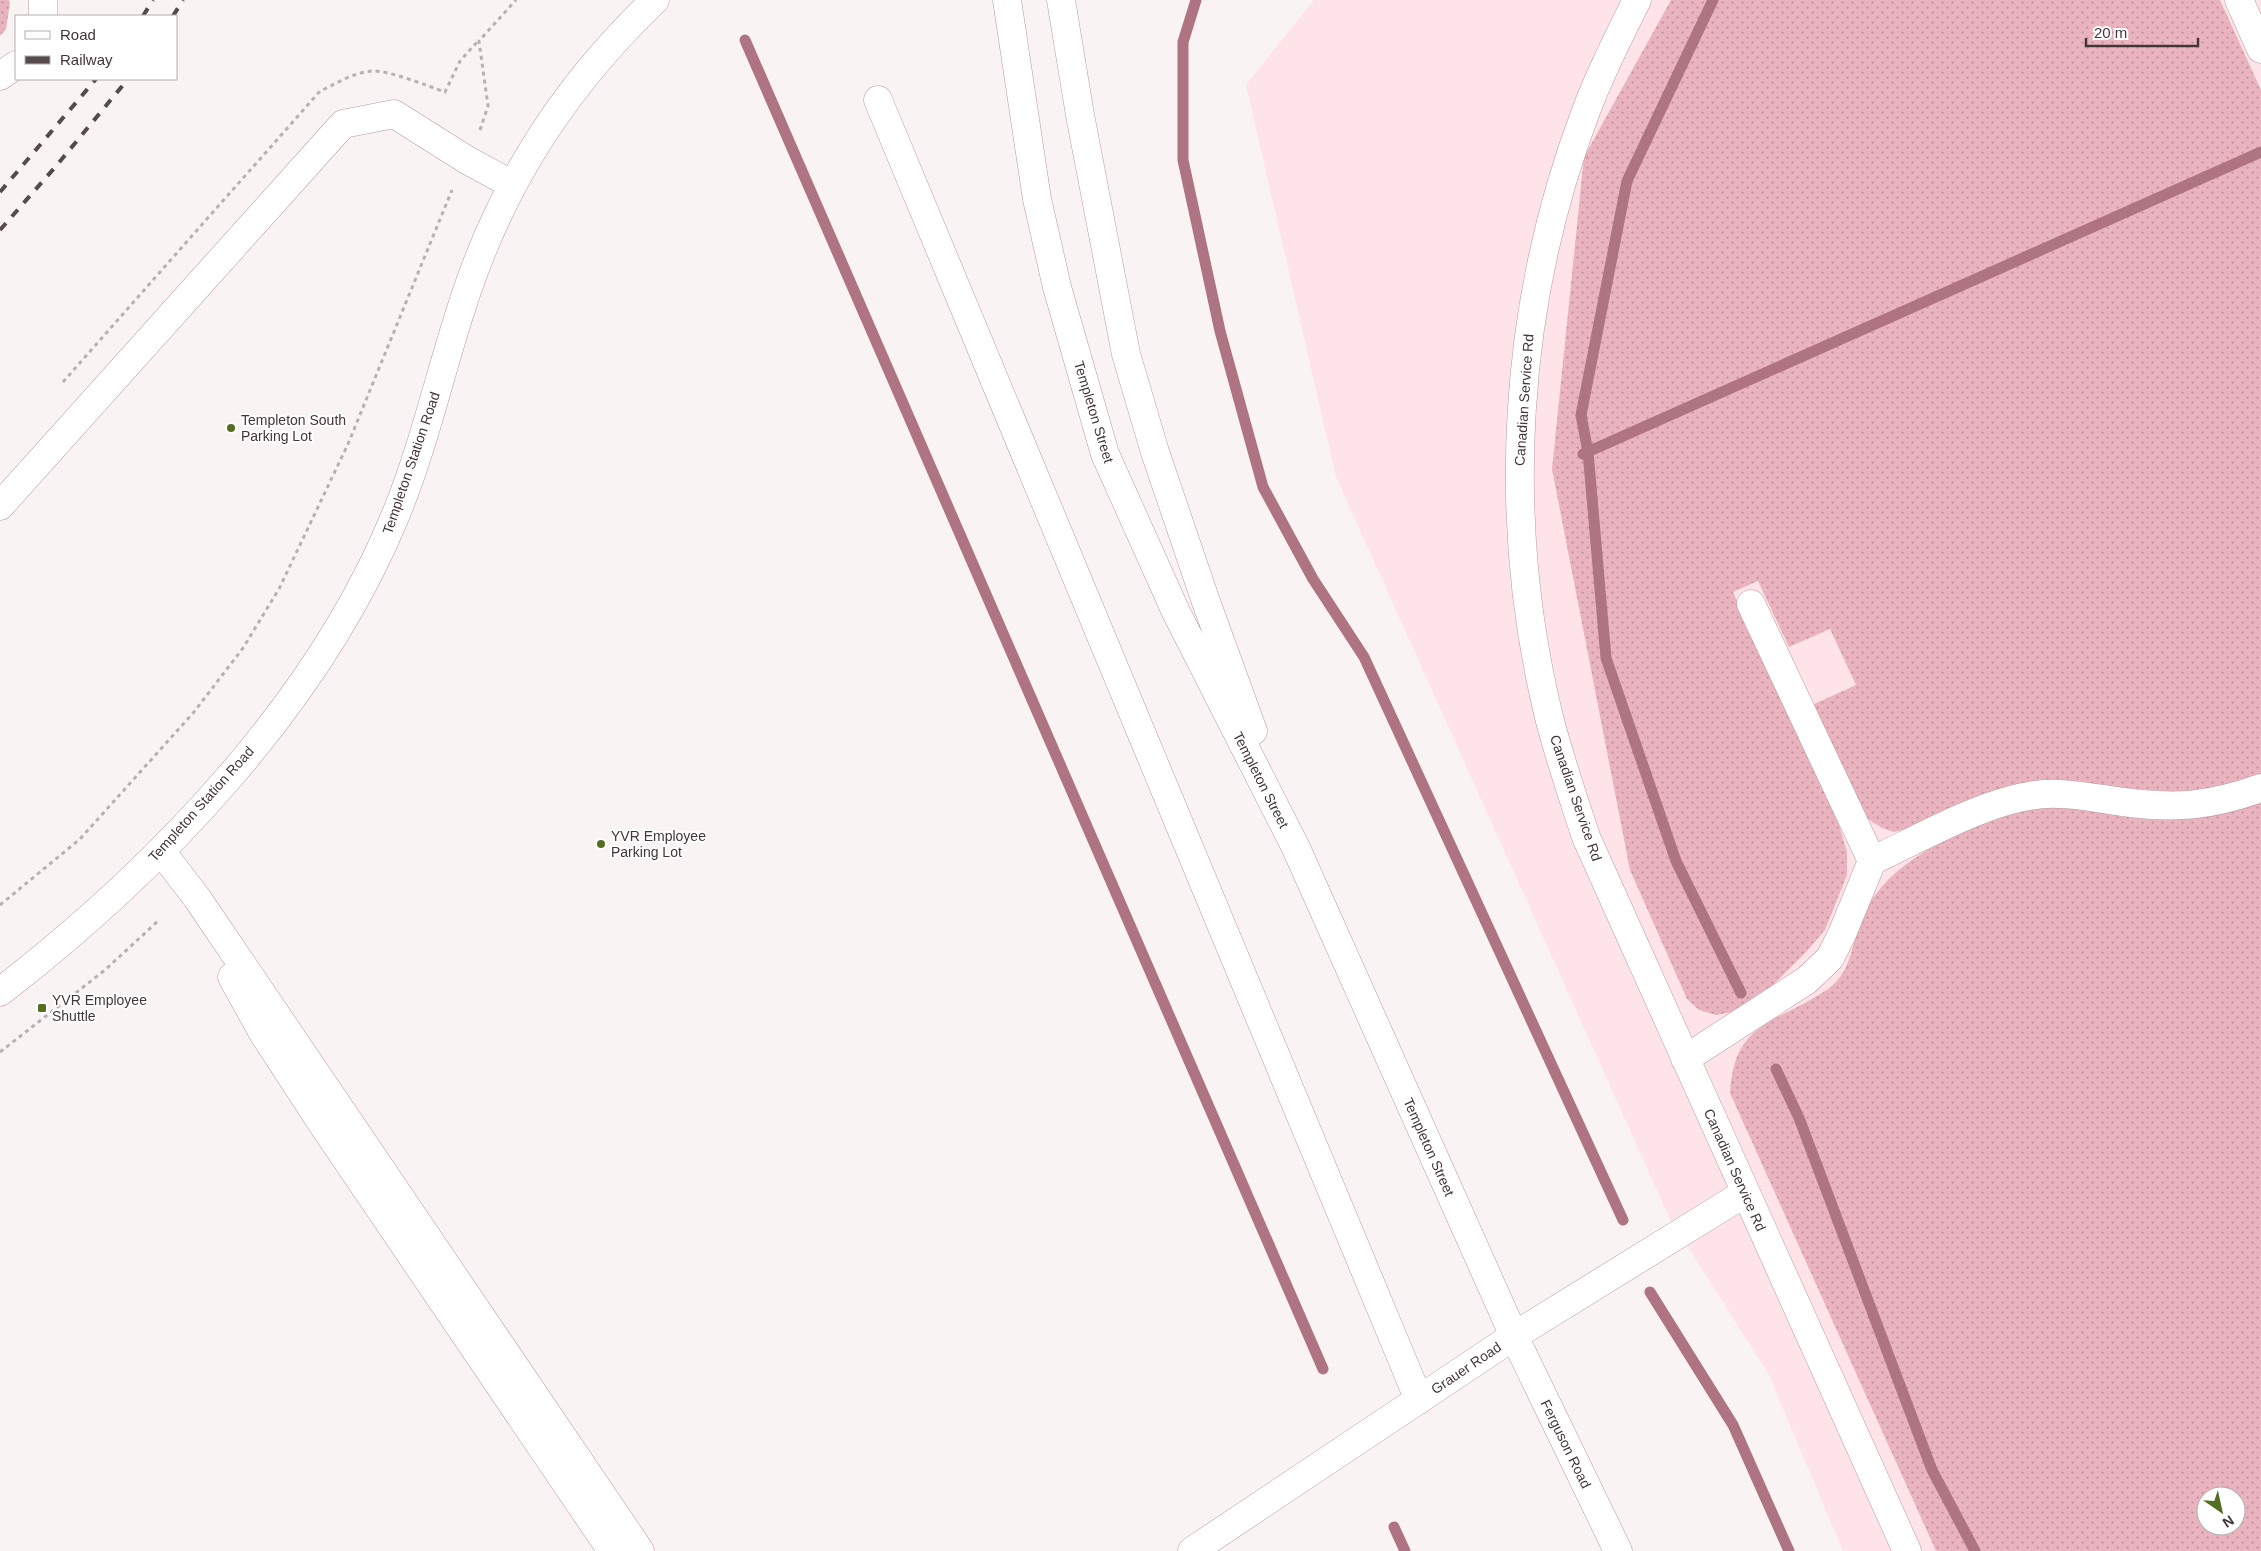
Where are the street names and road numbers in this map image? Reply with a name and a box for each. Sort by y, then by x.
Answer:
street label: Canadian Service Rd [1511,333,1537,467]
street label: Templeton Street [1071,359,1117,465]
street label: Templeton Station Road [379,390,443,536]
street label: Templeton Street [1230,729,1292,831]
street label: Canadian Service Rd [1547,733,1605,863]
street label: Templeton Station Road [145,743,257,865]
street label: Templeton Street [1400,1095,1458,1199]
street label: Canadian Service Rd [1701,1106,1769,1234]
street label: Grauer Road [1428,1339,1504,1397]
street label: Ferguson Road [1538,1397,1594,1491]

